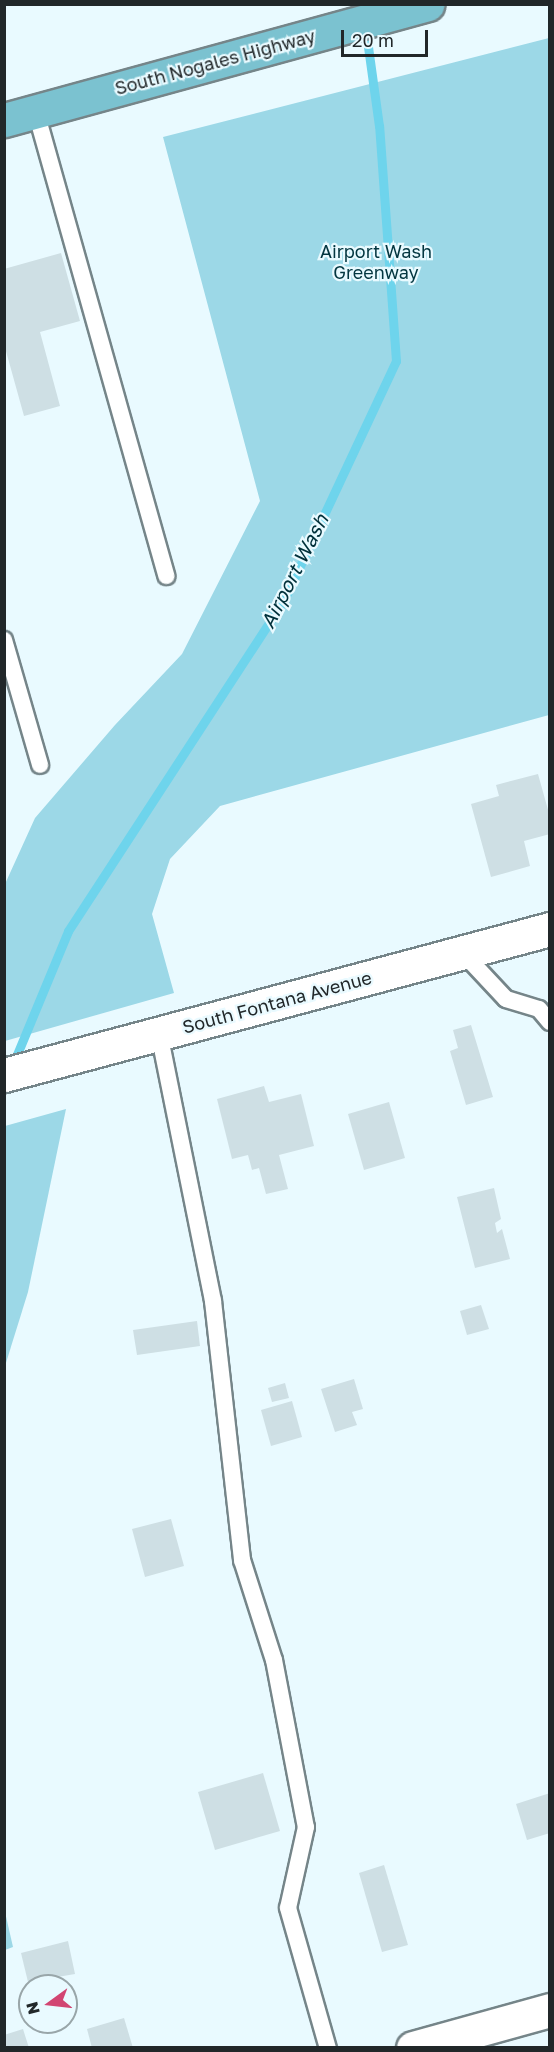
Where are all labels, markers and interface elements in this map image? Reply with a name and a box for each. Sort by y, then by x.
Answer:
scale bar [344,18,431,56]
street label: South Nogales Highway [113,25,317,99]
text: 20 m [352,29,394,51]
park label: Airport Wash Greenway [320,241,432,284]
water label: Airport Wash [255,510,333,632]
street label: South Fontana Avenue [180,966,374,1038]
north arrow [18,1974,78,2034]
text: N [21,2000,44,2017]

